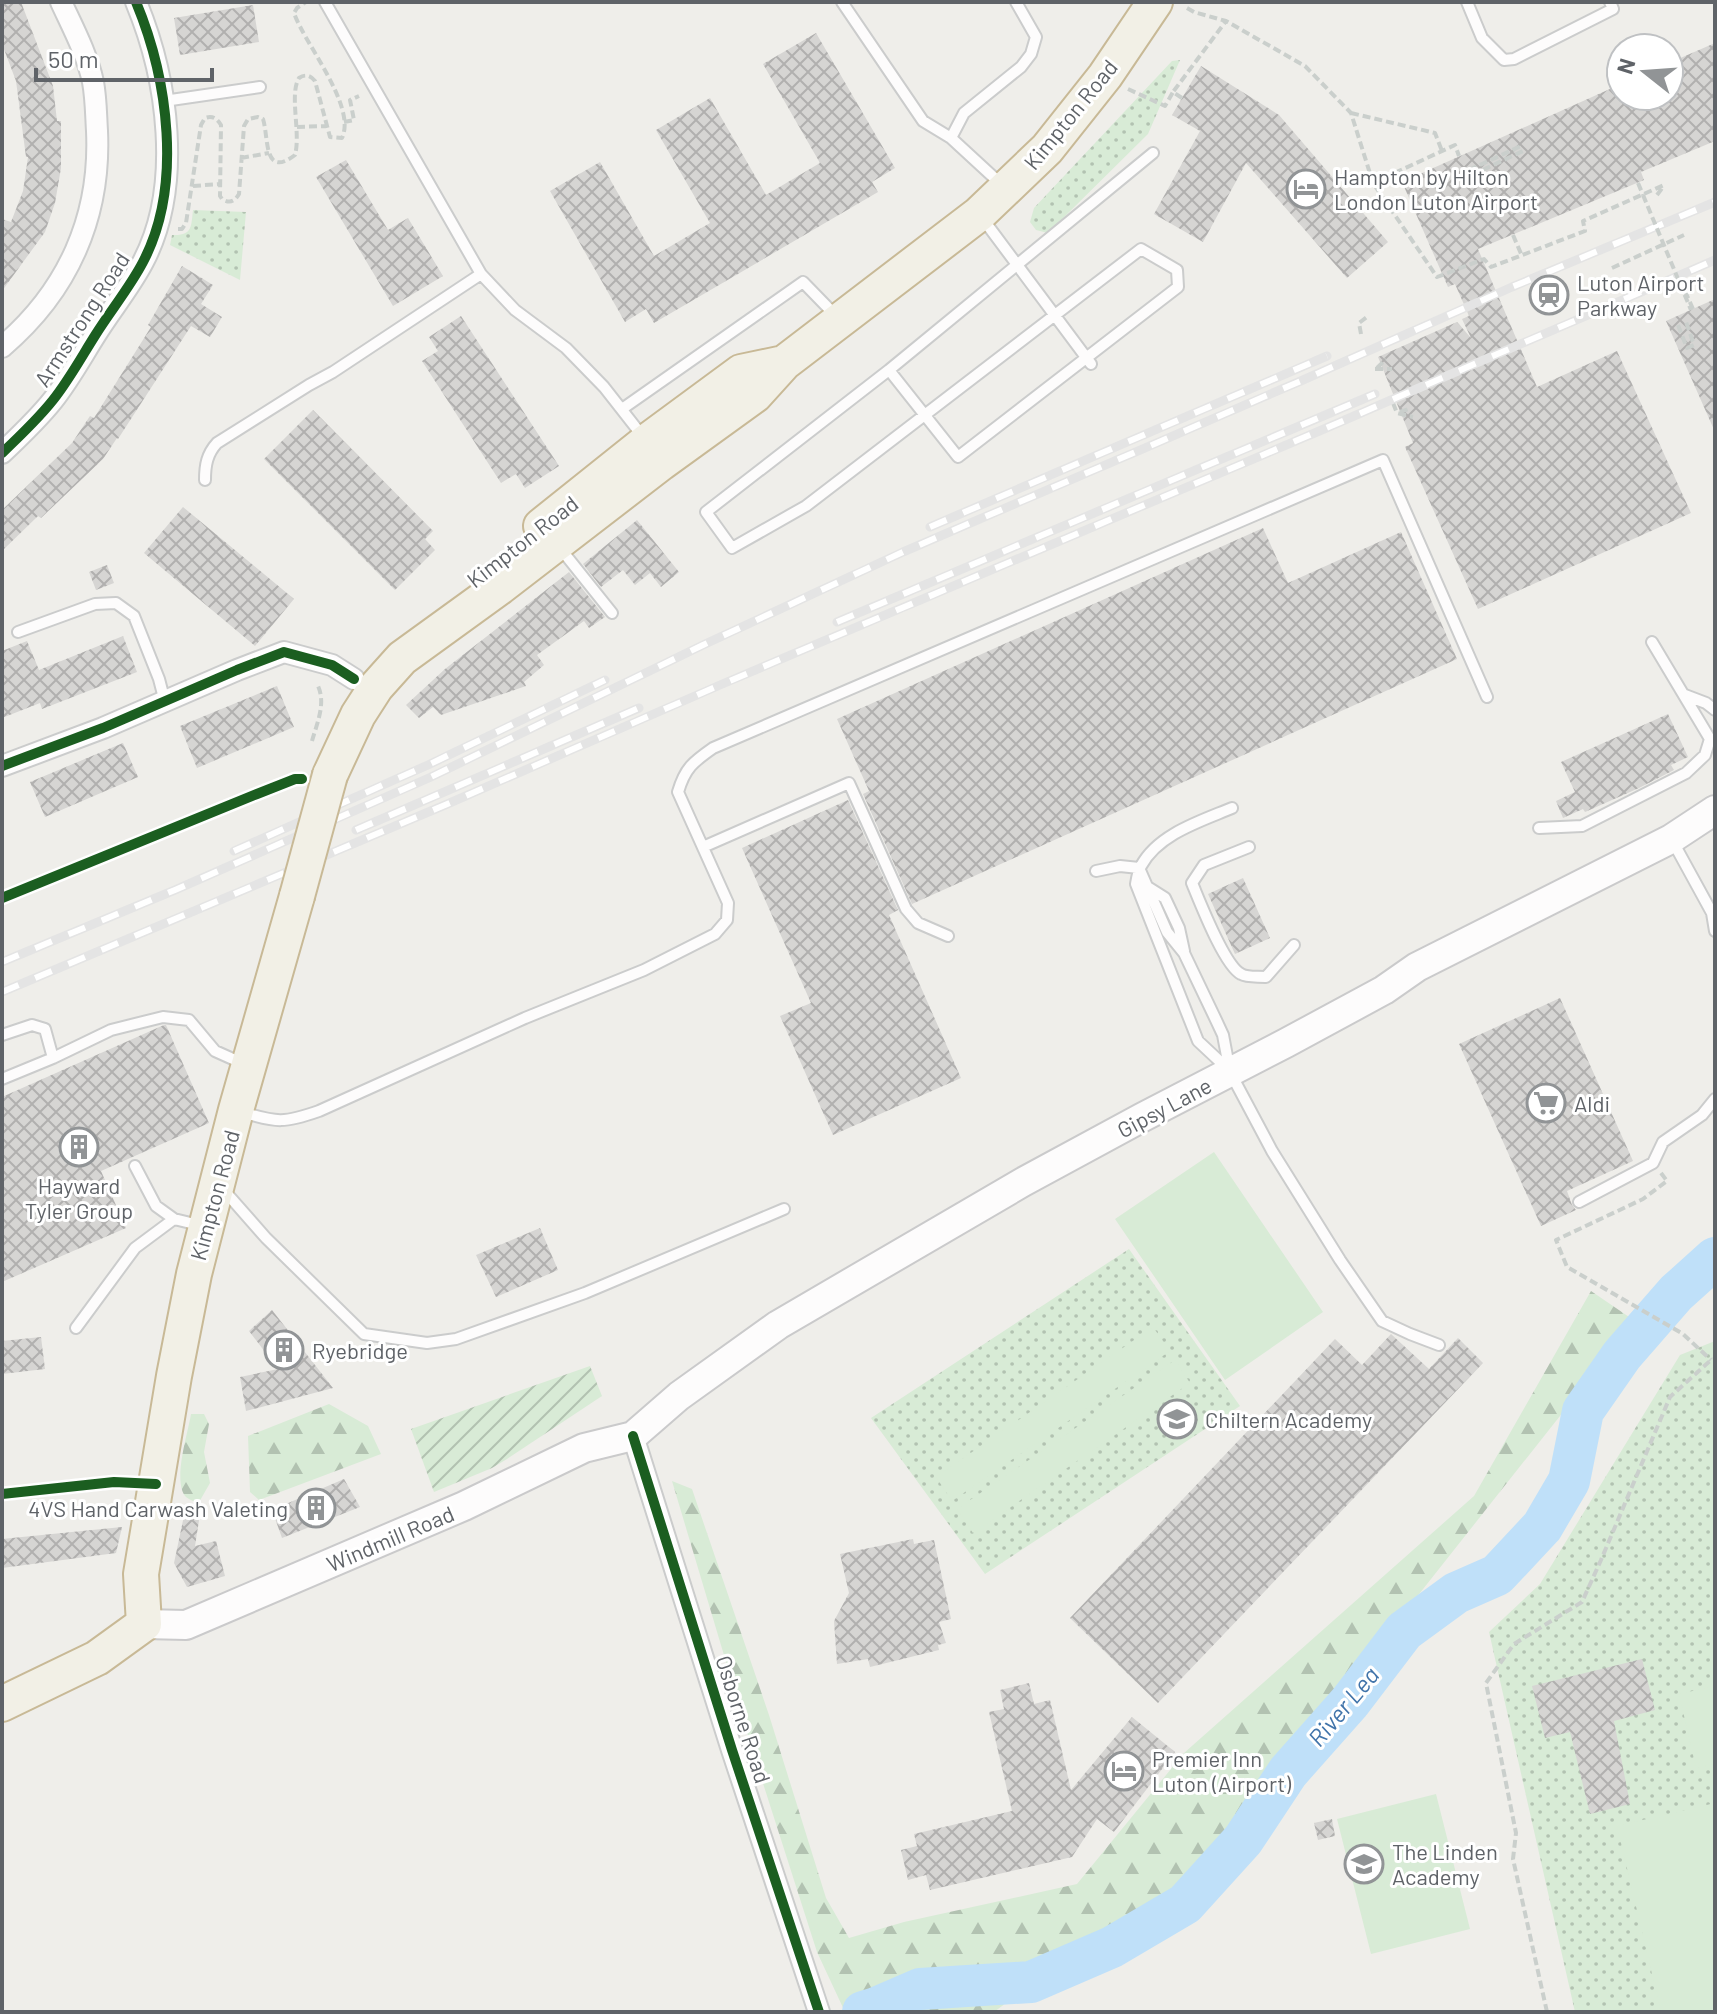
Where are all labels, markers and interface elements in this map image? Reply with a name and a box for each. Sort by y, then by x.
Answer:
scale bar [36,32,212,82]
north arrow [1605,32,1685,112]
text: 50 m [48,44,99,73]
street label: Kimpton Road [1018,54,1122,174]
text: N [1610,55,1639,77]
place label: Hampton by Hilton London Luton Airport [1334,163,1538,214]
hotel icon: Hampton by Hilton London Luton Airport [1285,168,1327,210]
street label: Armstrong Road [28,247,134,391]
place label: Luton Airport Parkway [1577,269,1705,320]
station icon: Luton Airport Parkway [1528,274,1570,316]
street label: Kimpton Road [461,490,583,592]
street label: Gipsy Lane [1112,1071,1216,1143]
supermarket icon: Aldi [1525,1082,1567,1124]
place label: Aldi [1574,1090,1610,1116]
building icon: Hayward Tyler Group [58,1126,100,1168]
street label: Kimpton Road [184,1127,244,1263]
place label: Hayward Tyler Group [25,1172,133,1223]
building icon: Ryebridge [263,1329,305,1371]
place label: Ryebridge [312,1337,408,1363]
school or university icon: Chiltern Academy [1156,1398,1198,1440]
place label: Chiltern Academy [1205,1406,1372,1432]
building icon: 4VS Hand Carwash Valeting [295,1487,337,1529]
place label: 4VS Hand Carwash Valeting [28,1495,288,1521]
street label: Windmill Road [323,1500,457,1576]
street label: Osborne Road [711,1652,777,1786]
water label: River Lea [1301,1660,1385,1752]
place label: Premier Inn Luton (Airport) [1152,1745,1291,1796]
hotel icon: Premier Inn Luton (Airport) [1103,1750,1145,1792]
place label: The Linden Academy [1392,1838,1498,1889]
school or university icon: The Linden Academy [1343,1843,1385,1885]

